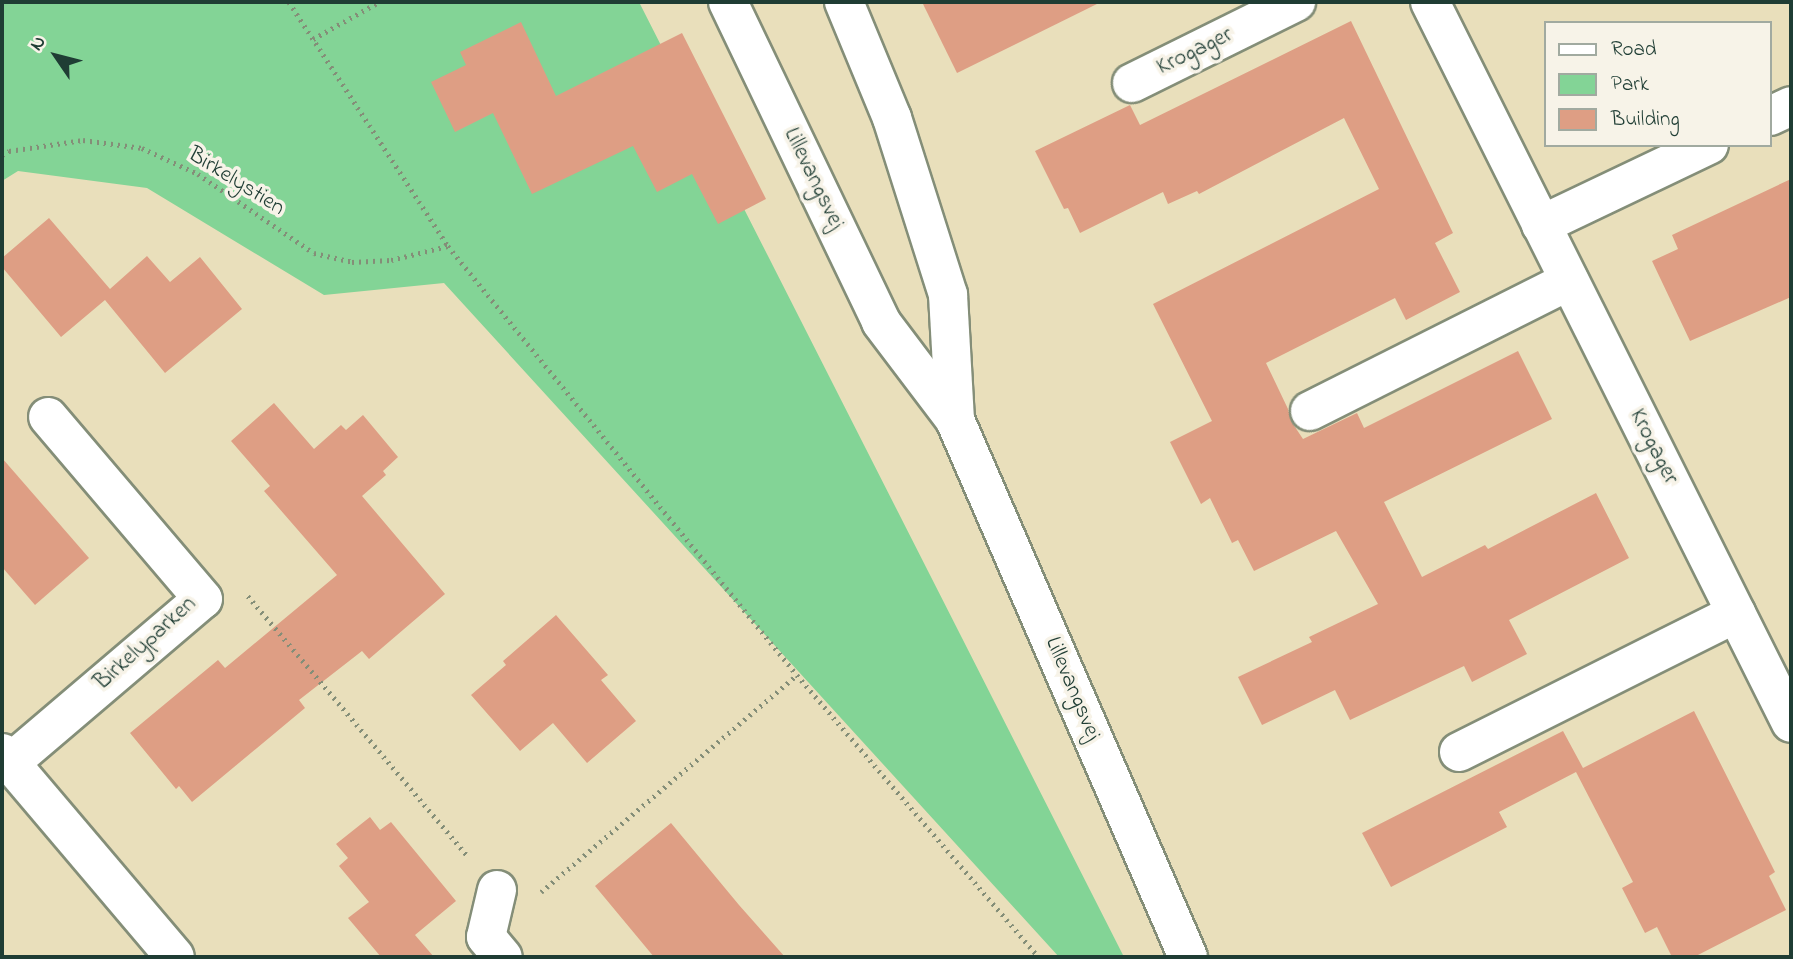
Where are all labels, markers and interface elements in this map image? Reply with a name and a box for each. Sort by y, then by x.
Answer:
north arrow [21,21,91,91]
legend [1545,21,1772,147]
street label: Krogager [1153,22,1237,82]
text: N [24,31,53,57]
text: Road [1611,35,1657,65]
text: Park [1611,70,1649,100]
text: Building [1611,105,1680,135]
street label: Lillevangsvej [777,124,849,234]
street label: Birkelystien [182,141,290,223]
street label: Krogager [1622,405,1684,489]
street label: Birkelyparken [89,591,203,697]
street label: Lillevangsvej [1038,633,1106,745]

